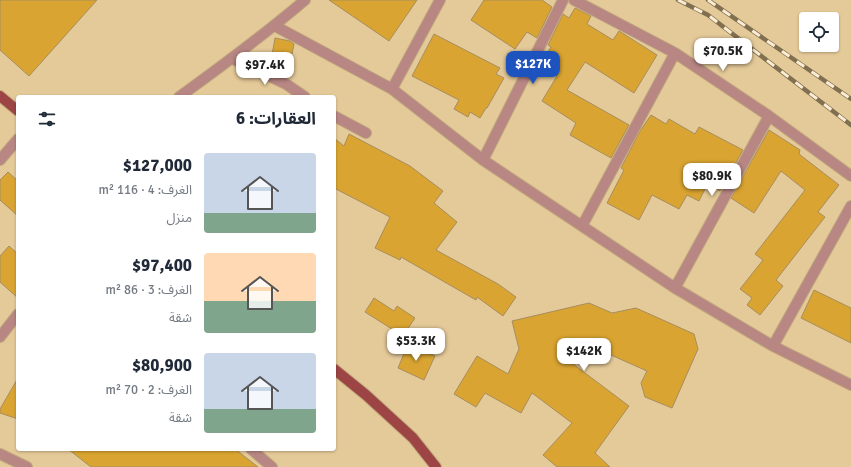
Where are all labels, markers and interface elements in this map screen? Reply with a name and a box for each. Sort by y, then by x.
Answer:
map controls [799,12,839,52]
button: locate [799,12,839,52]
pin: $70.5K [690,38,756,72]
text: $70.5K [703,43,743,59]
pin: $127K [505,51,561,85]
pin: $97.4K [232,52,298,86]
text: $127K [515,56,551,72]
text: $97.4K [245,57,285,73]
icon: filters [36,108,58,130]
text: العقارات: 6 [236,108,316,129]
text: $127,000 [123,155,192,176]
pin: $80.9K [679,163,745,197]
text: $80.9K [692,168,732,184]
icon: home [236,169,284,217]
text: الغرف: 4 · 116 m² [98,182,192,198]
text: منزل [167,210,192,226]
text: $97,400 [132,255,192,276]
icon: home [236,269,284,317]
text: الغرف: 3 · 86 m² [105,282,192,298]
text: شقة [169,310,192,326]
pin: $53.3K [383,328,449,362]
text: $53.3K [396,333,436,349]
pin: $142K [556,338,612,372]
text: $142K [566,343,602,359]
text: $80,900 [132,355,192,376]
icon: home [236,369,284,417]
text: الغرف: 2 · 70 m² [105,382,192,398]
text: شقة [169,410,192,426]

